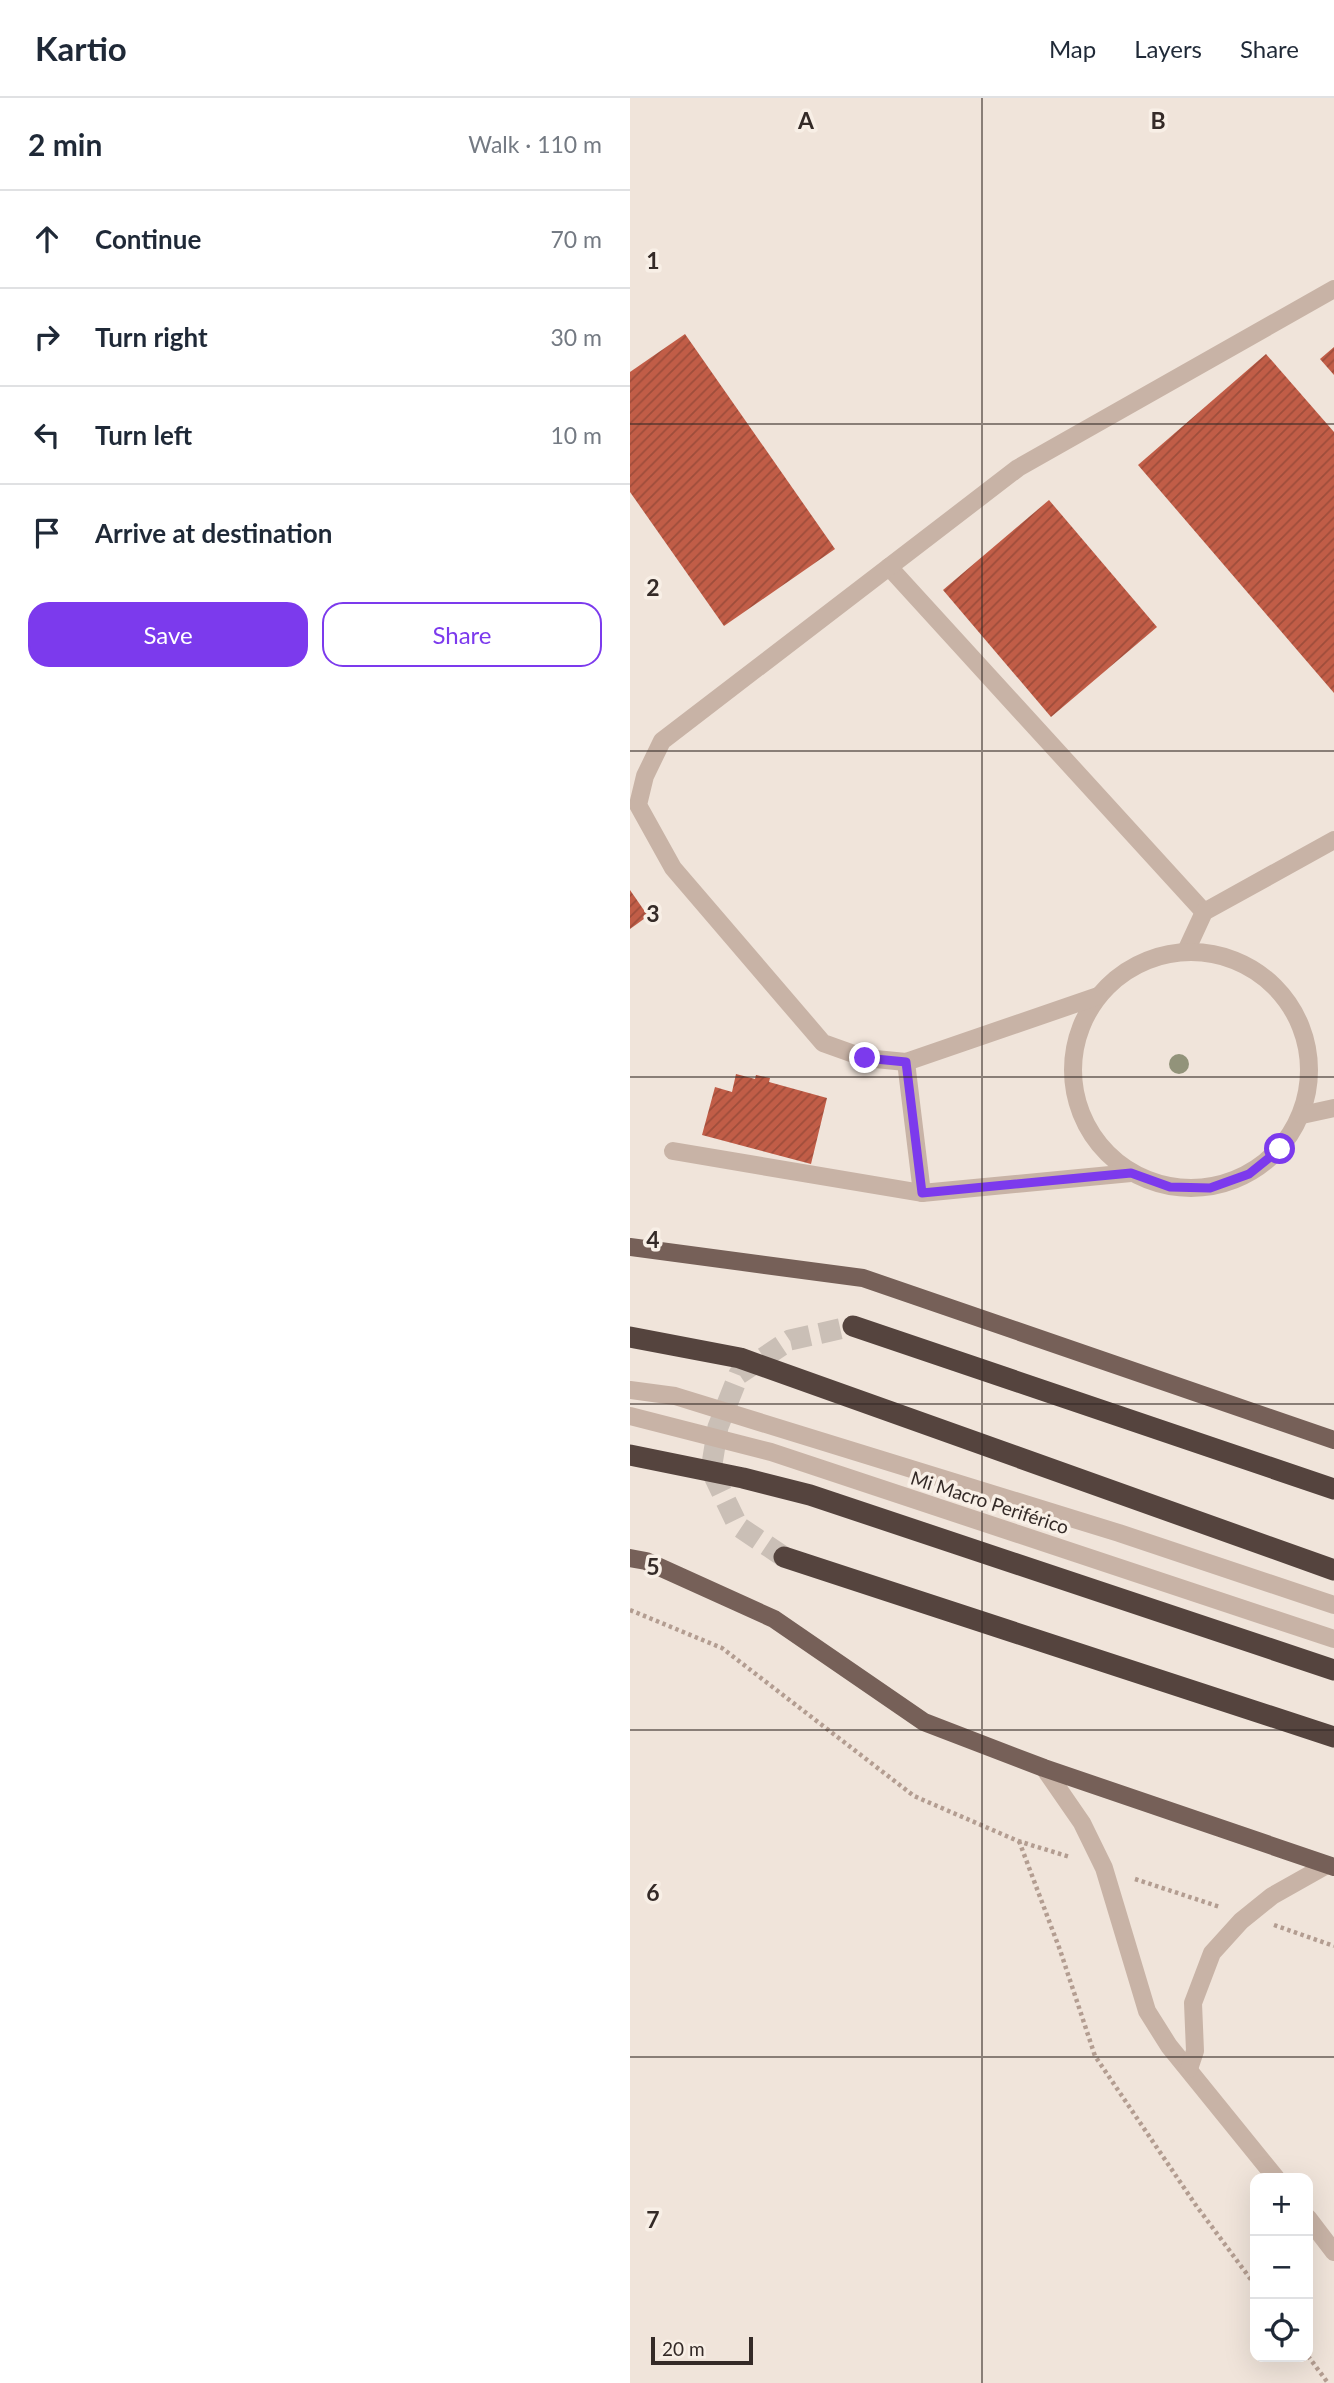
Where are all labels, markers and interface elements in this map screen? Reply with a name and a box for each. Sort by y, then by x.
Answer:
text: Kartio [35,28,127,68]
text: Map [1049,34,1096,63]
text: Layers [1134,34,1202,63]
text: Share [1240,34,1299,63]
text: A [797,106,815,134]
text: B [1150,106,1166,134]
text: 2 min [28,126,102,162]
text: Walk · 110 m [468,130,602,158]
icon: ahead [28,220,66,258]
text: Continue [95,223,201,255]
text: 70 m [551,225,602,253]
text: 1 [646,246,660,274]
icon: right [28,318,66,356]
text: Turn right [95,321,208,353]
text: 30 m [551,323,602,351]
icon: left [28,416,66,454]
text: Turn left [95,419,192,451]
text: 10 m [551,421,602,449]
icon: arrive [28,514,66,552]
text: Arrive at destination [95,517,332,549]
text: 2 [646,573,660,601]
button: Save [28,602,308,667]
button: Share [322,602,602,667]
text: 3 [646,899,660,927]
route end [849,1042,880,1073]
route start [1264,1133,1295,1164]
text: 4 [646,1225,660,1253]
street label: Mi Macro Periférico [908,1466,1072,1538]
text: 5 [646,1552,660,1580]
text: 6 [646,1878,660,1906]
map controls [1250,2173,1313,2362]
button: + [1250,2173,1313,2236]
text: 7 [646,2205,660,2233]
button: − [1250,2236,1313,2299]
button: locate [1250,2299,1313,2362]
scale bar [651,2334,752,2366]
text: 20 m [662,2337,705,2360]

